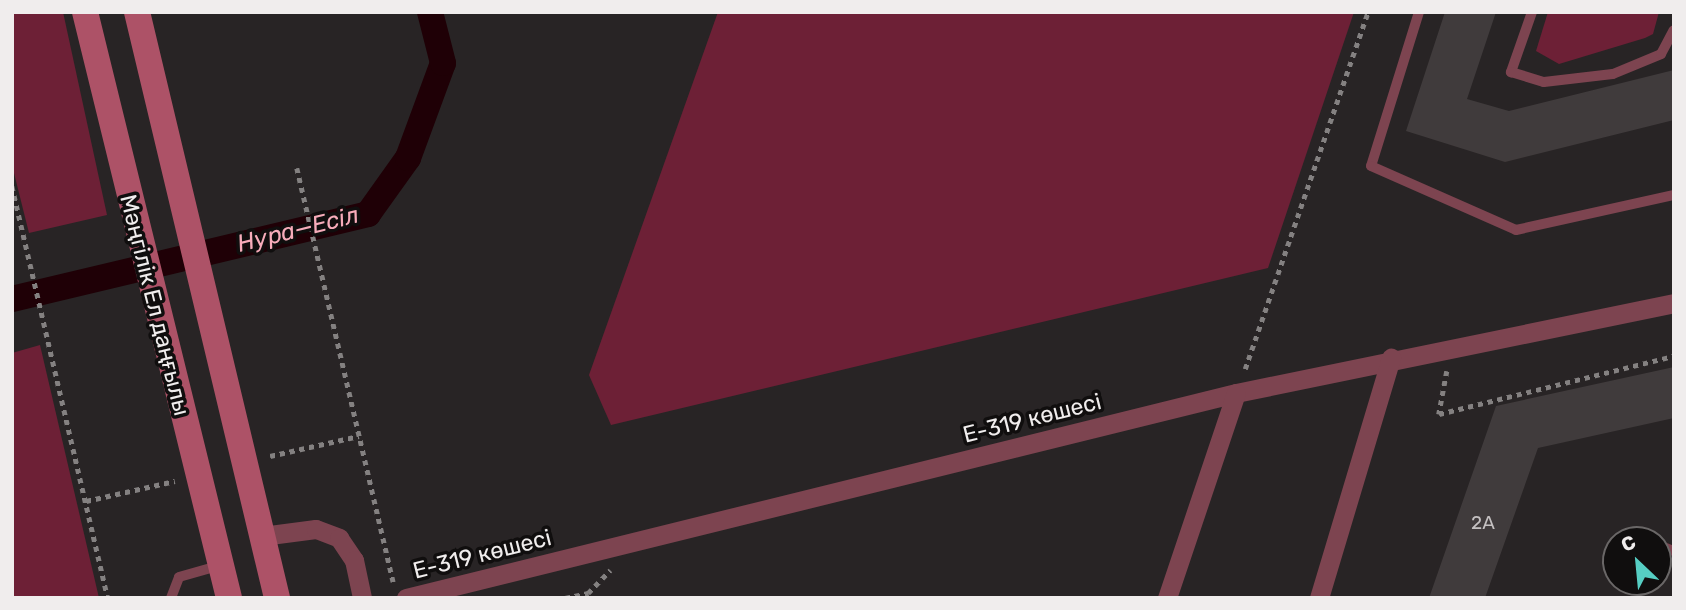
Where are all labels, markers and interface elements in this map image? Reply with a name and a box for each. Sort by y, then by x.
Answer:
street label: Мәңгілік Ел даңғылы [114,192,196,418]
water label: Нура—Есіл [234,201,362,259]
street label: Е-319 көшесі [960,387,1104,449]
house number: 2А [1471,512,1495,534]
street label: Е-319 көшесі [410,523,554,585]
north arrow [1602,526,1672,596]
text: С [1617,530,1639,557]

